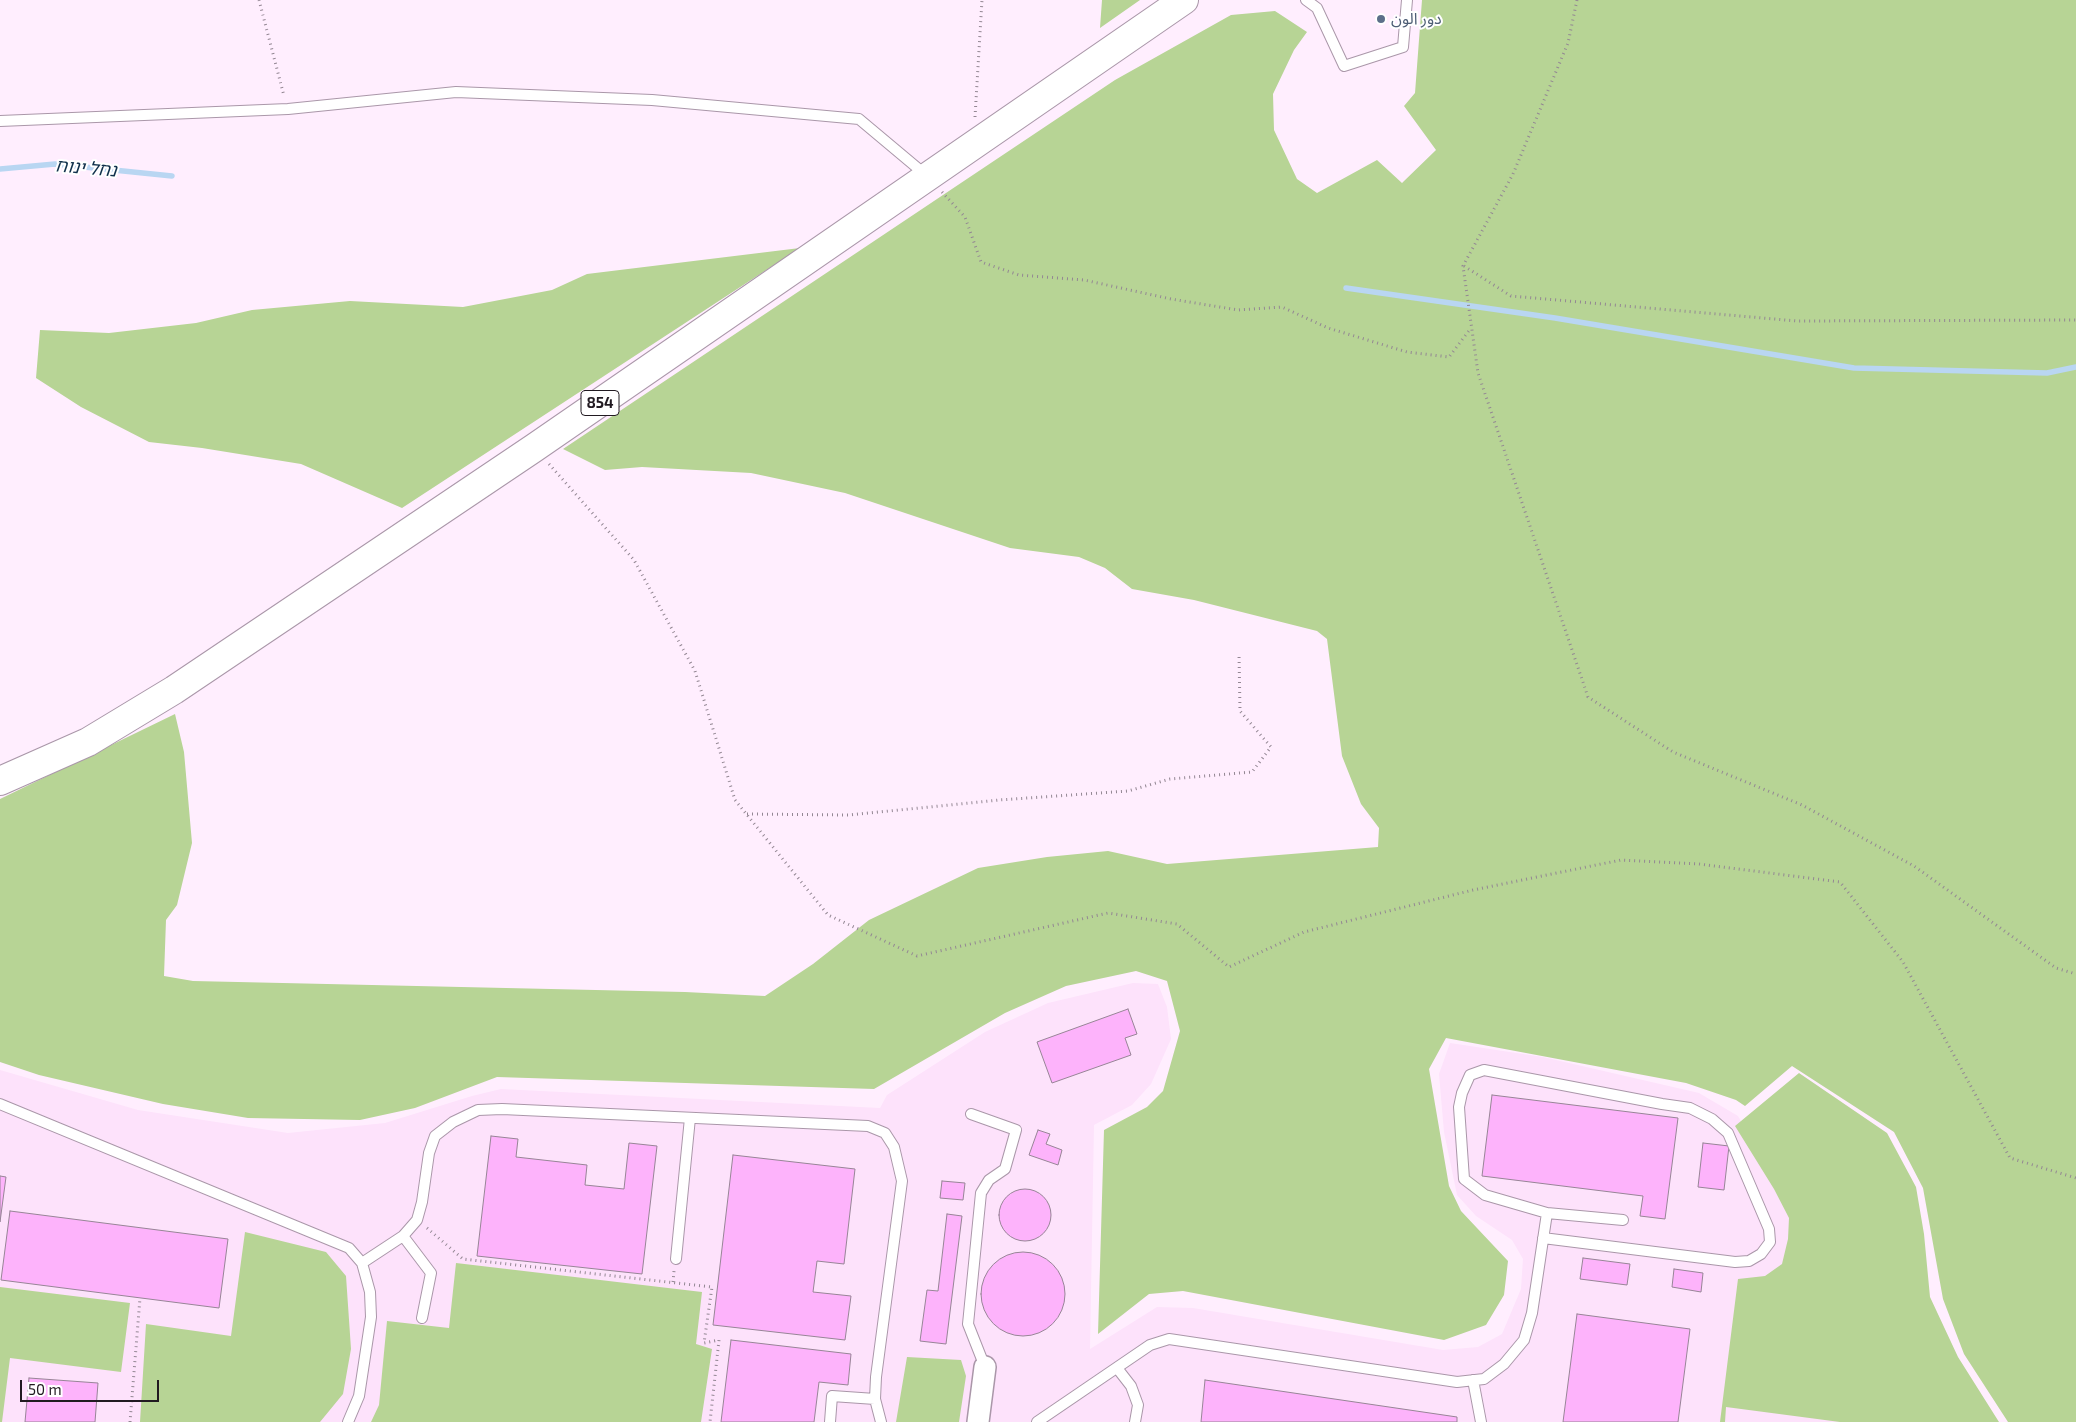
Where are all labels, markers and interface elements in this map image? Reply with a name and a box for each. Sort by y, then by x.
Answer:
place label: دور الون [1391,9,1442,29]
marker: دور الون [1375,13,1387,25]
water label: נחל ינוח [54,155,118,181]
road number: 854 [581,390,619,416]
scale bar [22,1370,161,1402]
text: 50 m [28,1380,62,1398]

